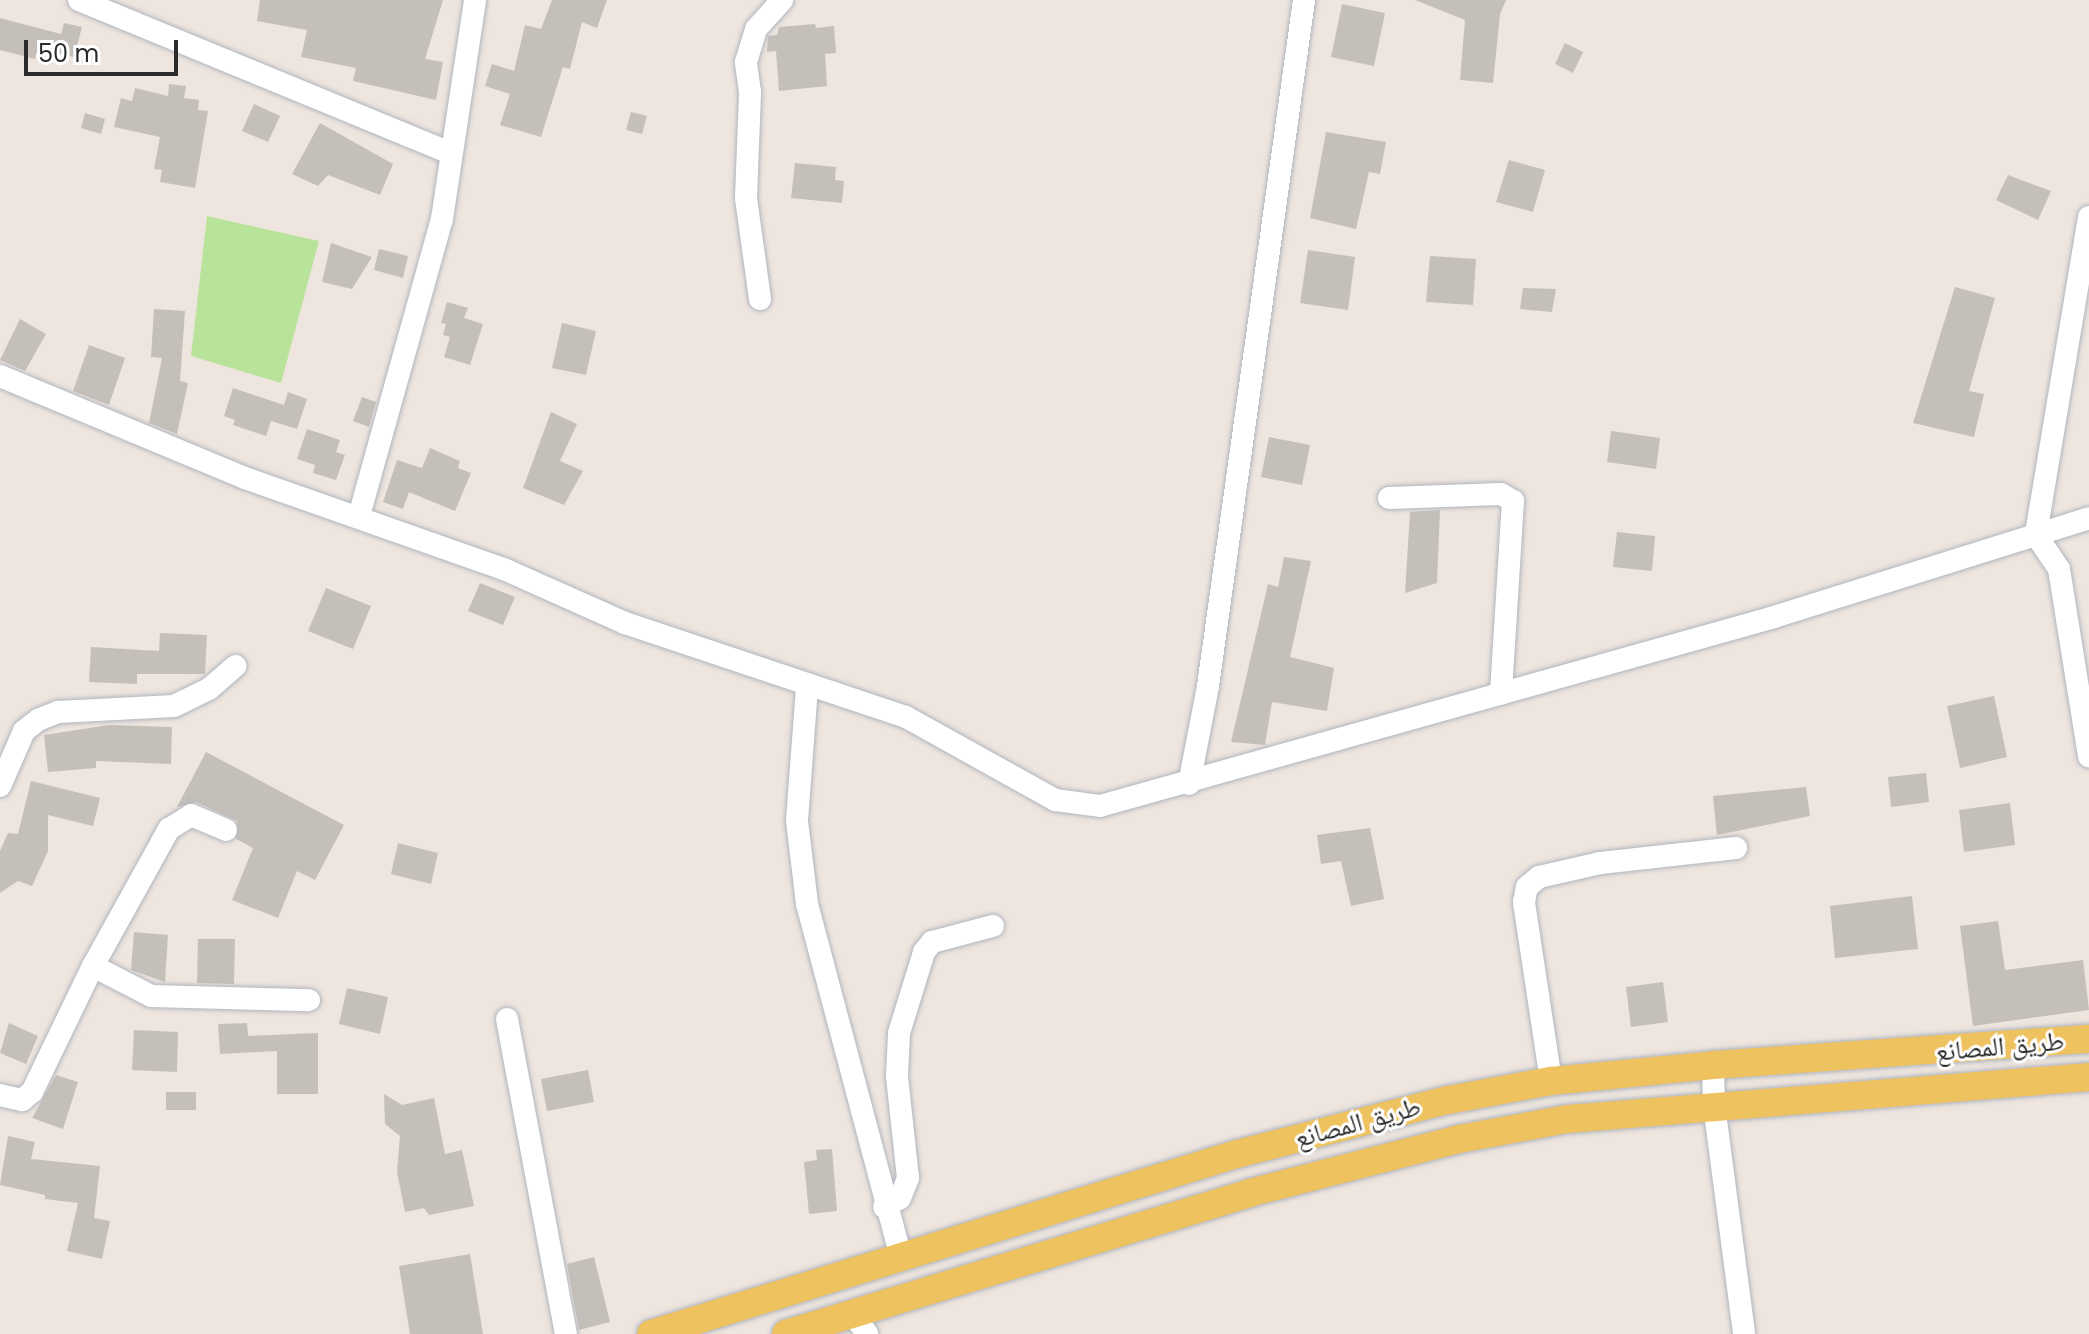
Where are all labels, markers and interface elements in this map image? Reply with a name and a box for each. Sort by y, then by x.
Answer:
scale bar [28,24,182,74]
text: 50 m [38,37,99,70]
street label: طريق المصانع [1934,1026,2066,1068]
street label: طريق المصانع [1292,1091,1424,1155]

